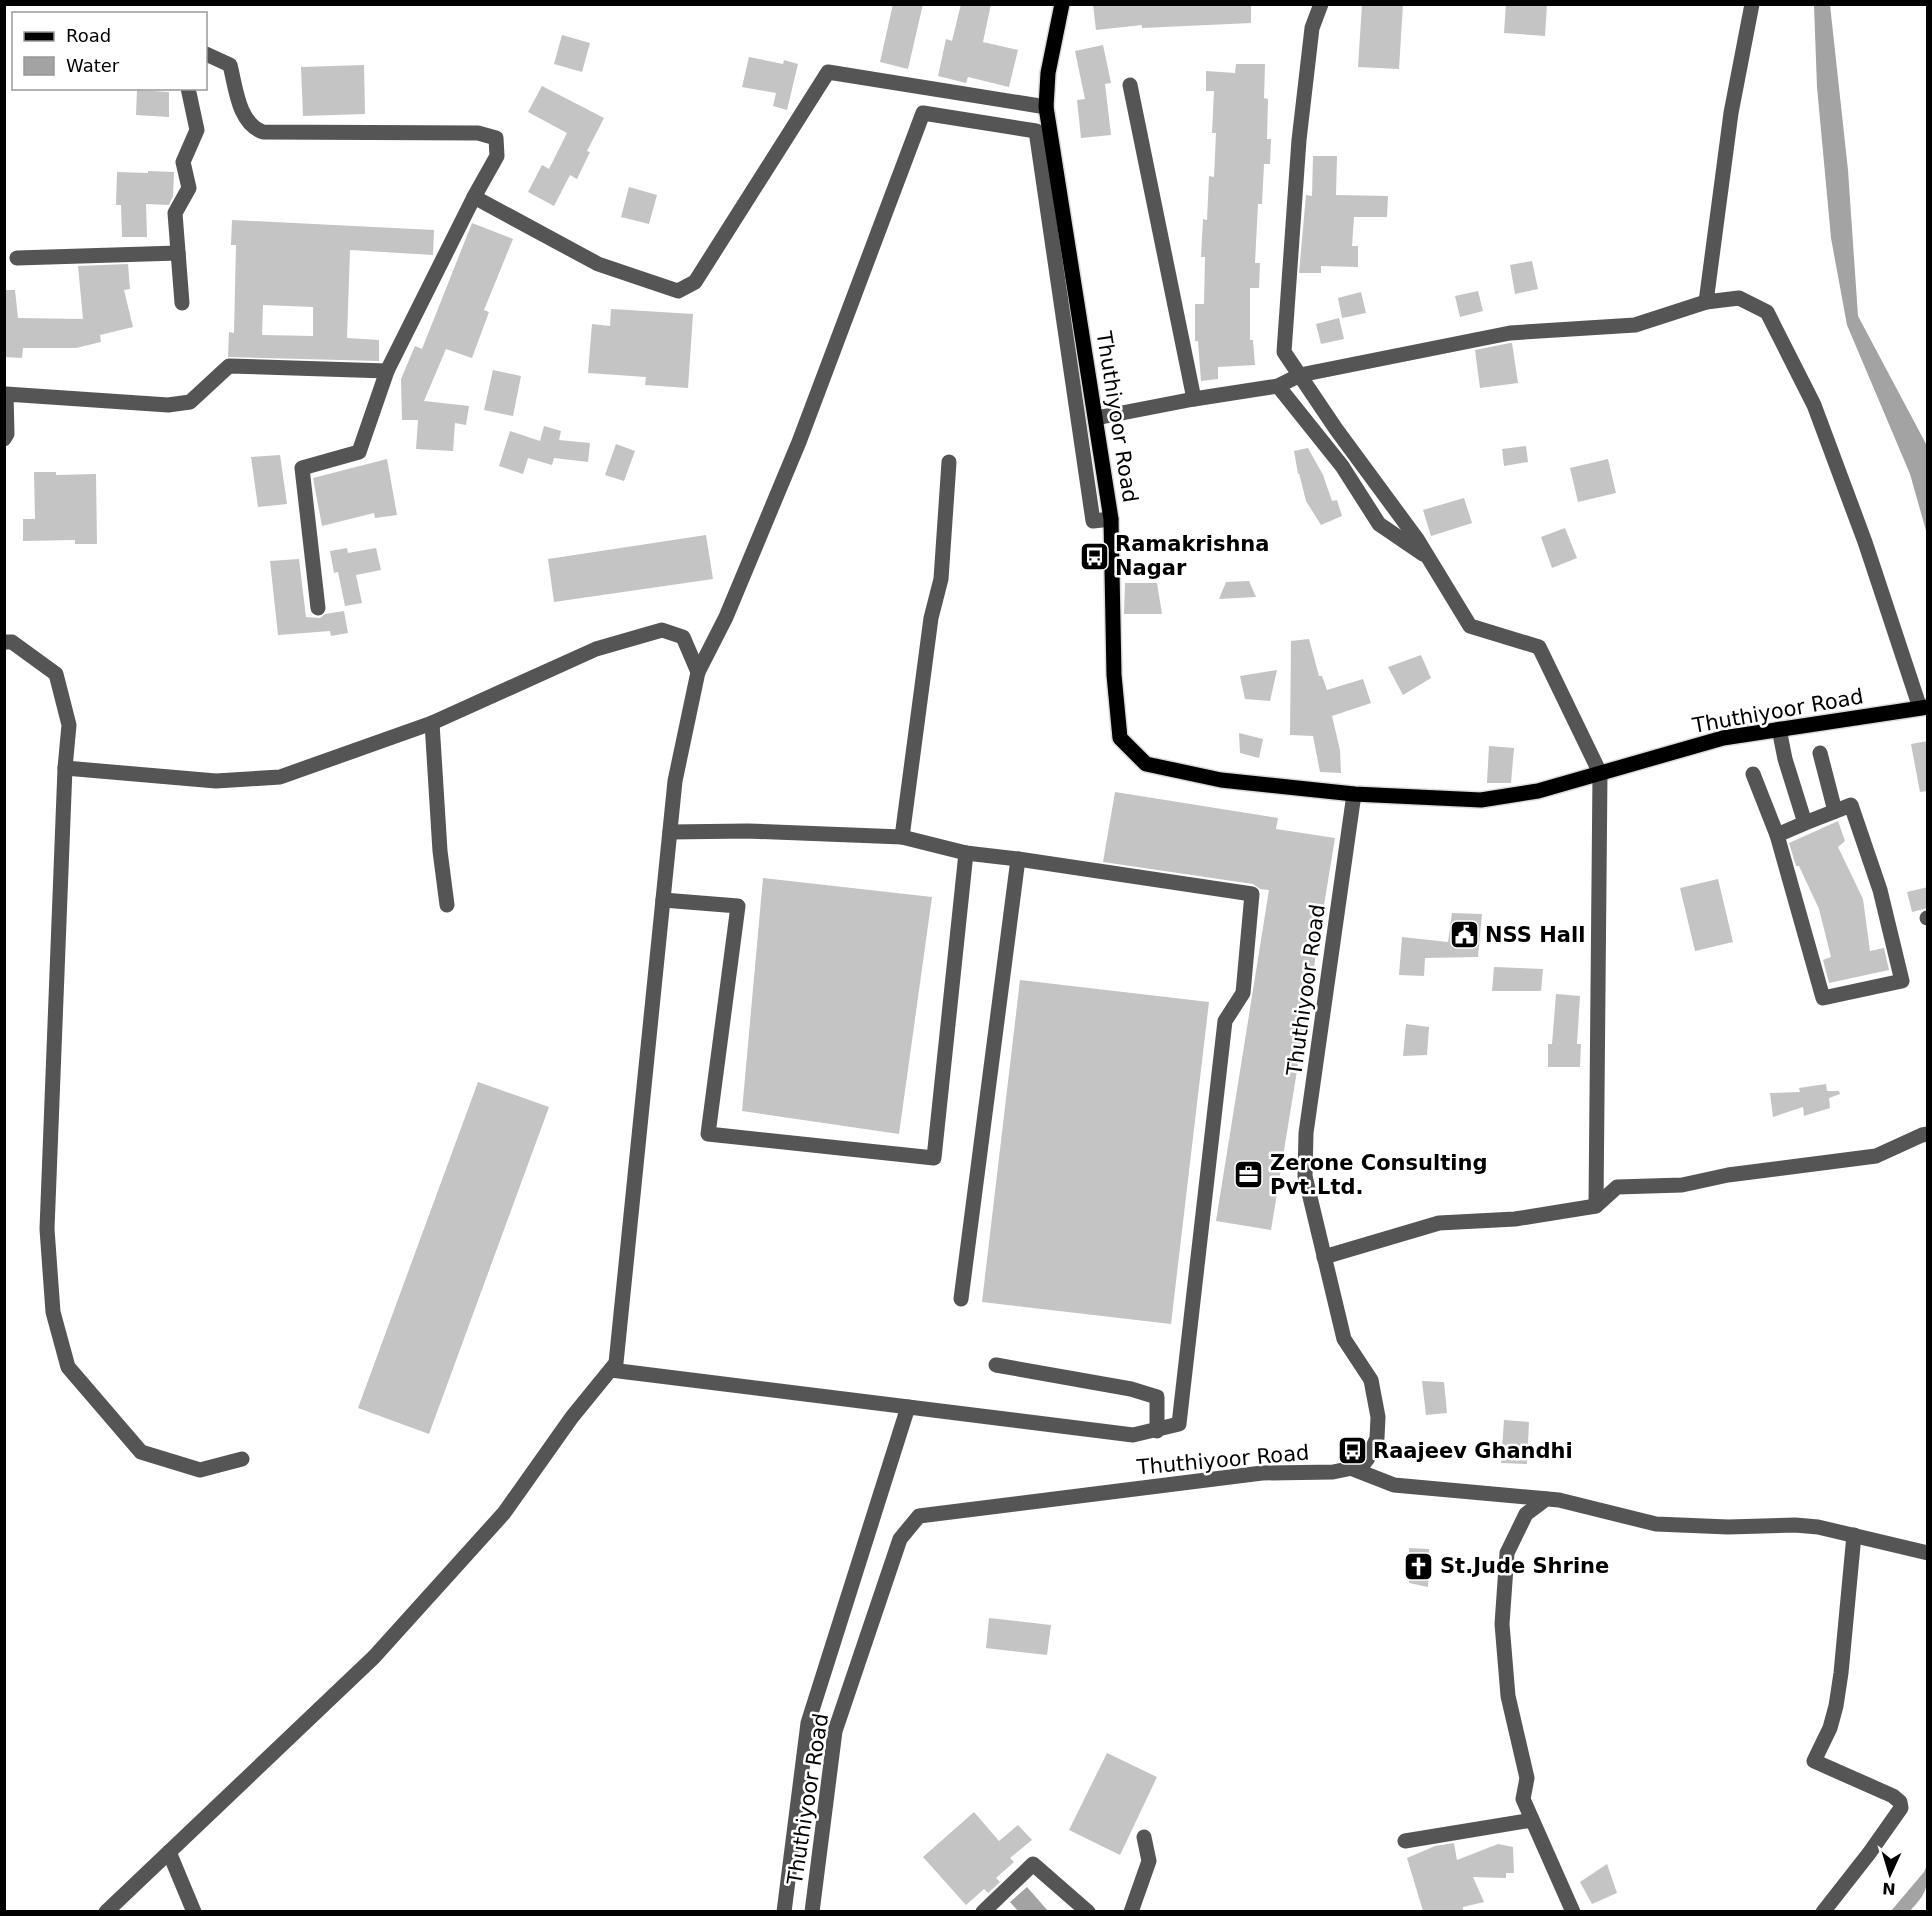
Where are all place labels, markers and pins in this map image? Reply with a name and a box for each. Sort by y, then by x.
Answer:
place label: Ramakrishna Nagar [1115,532,1270,580]
bus stop icon: Ramakrishna Nagar [1078,540,1110,572]
public building icon: NSS Hall [1448,919,1480,951]
place label: NSS Hall [1485,923,1585,947]
place label: Zerone Consulting Pvt.Ltd. [1270,1151,1487,1199]
office icon: Zerone Consulting Pvt.Ltd. [1233,1159,1265,1191]
bus stop icon: Raajeev Ghandhi [1336,1435,1368,1467]
place label: Raajeev Ghandhi [1373,1439,1573,1463]
church icon: St.Jude Shrine [1403,1550,1435,1582]
place label: St.Jude Shrine [1440,1554,1609,1578]

